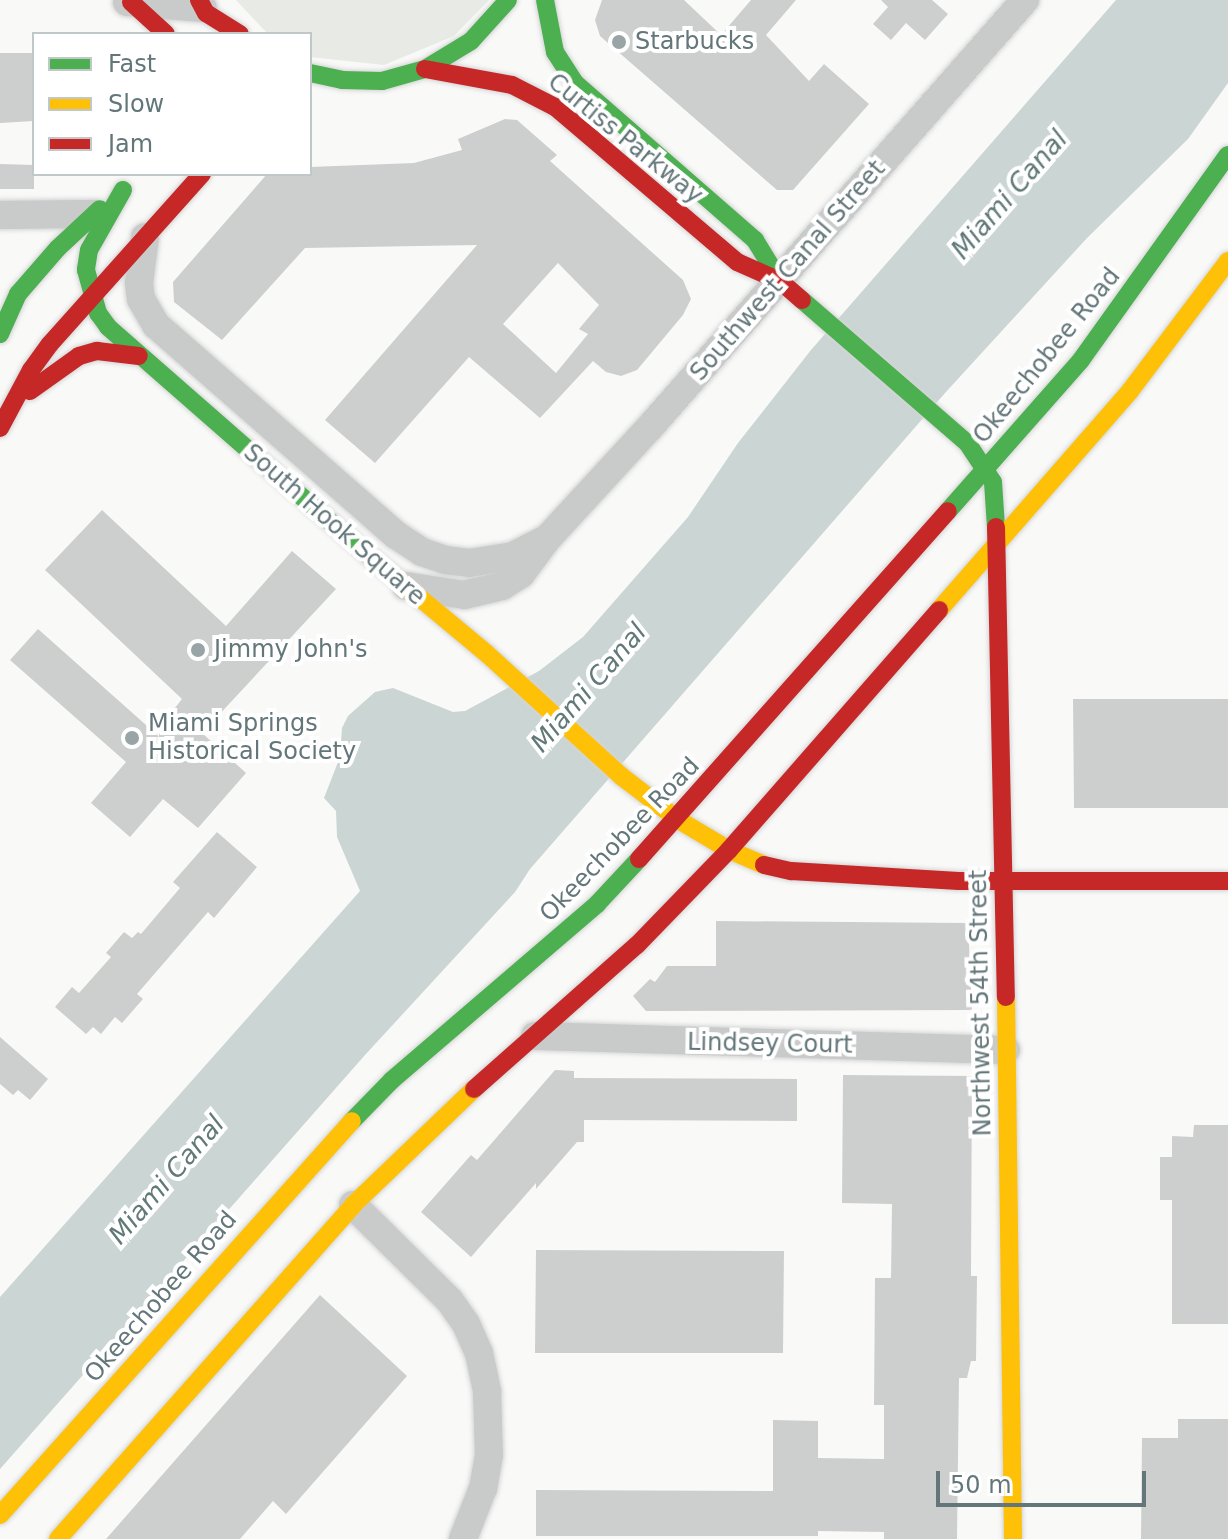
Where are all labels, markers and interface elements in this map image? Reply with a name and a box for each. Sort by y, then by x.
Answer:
place label: Starbucks [635,28,754,56]
legend [32,32,312,176]
marker: Starbucks [610,33,628,51]
text: Fast [108,50,156,78]
street label: Curtiss Parkway [542,68,708,210]
text: Slow [108,90,164,118]
water label: Miami Canal [946,124,1074,266]
text: Jam [108,130,153,158]
street label: Southwest Canal Street [685,155,891,387]
street label: Okeechobee Road [967,263,1127,449]
street label: South Hook Square [237,438,431,612]
water label: Miami Canal [525,617,653,759]
place label: Jimmy John's [214,636,368,664]
marker: Jimmy John's [189,641,207,659]
place label: Miami Springs Historical Society [148,710,356,766]
marker: Miami Springs Historical Society [123,729,141,747]
street label: Okeechobee Road [534,752,706,928]
street label: Northwest 54th Street [964,869,998,1137]
street label: Lindsey Court [687,1028,853,1060]
water label: Miami Canal [103,1109,231,1251]
street label: Okeechobee Road [79,1206,243,1388]
scale bar [940,1455,1150,1505]
text: 50 m [950,1471,1012,1499]

